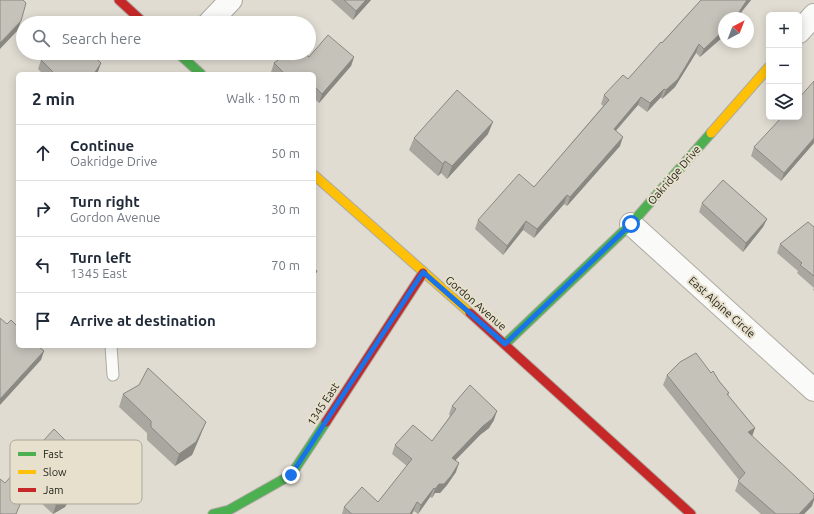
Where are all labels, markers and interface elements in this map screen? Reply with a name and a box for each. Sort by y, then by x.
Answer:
north arrow [718,12,754,48]
map controls [766,12,802,120]
button: + [766,12,802,48]
search box [16,16,316,60]
icon: search [30,27,52,49]
text: Search here [62,30,141,47]
button: − [766,48,802,84]
button: layers [766,84,802,120]
text: 2 min [32,89,75,108]
text: Walk · 150 m [226,91,300,105]
text: Continue [70,137,134,154]
icon: ahead [32,142,54,164]
street label: Oakridge Drive [645,143,703,207]
text: 50 m [271,146,300,160]
text: Oakridge Drive [70,154,157,168]
text: Turn right [70,193,140,210]
icon: right [32,198,54,220]
text: 30 m [271,202,300,216]
text: Gordon Avenue [70,210,161,224]
route start [622,215,640,233]
text: Turn left [70,249,131,266]
icon: left [32,254,54,276]
text: 70 m [271,258,300,272]
text: 1345 East [70,266,127,280]
street label: Gordon Avenue [443,273,509,333]
street label: East Alpine Circle [686,274,758,340]
icon: arrive [32,310,54,332]
text: Arrive at destination [70,312,216,329]
street label: 1345 East [305,380,342,428]
legend [10,440,142,504]
text: Fast [43,448,64,460]
text: Slow [43,466,67,478]
route end [282,466,300,484]
text: Jam [43,484,64,496]

